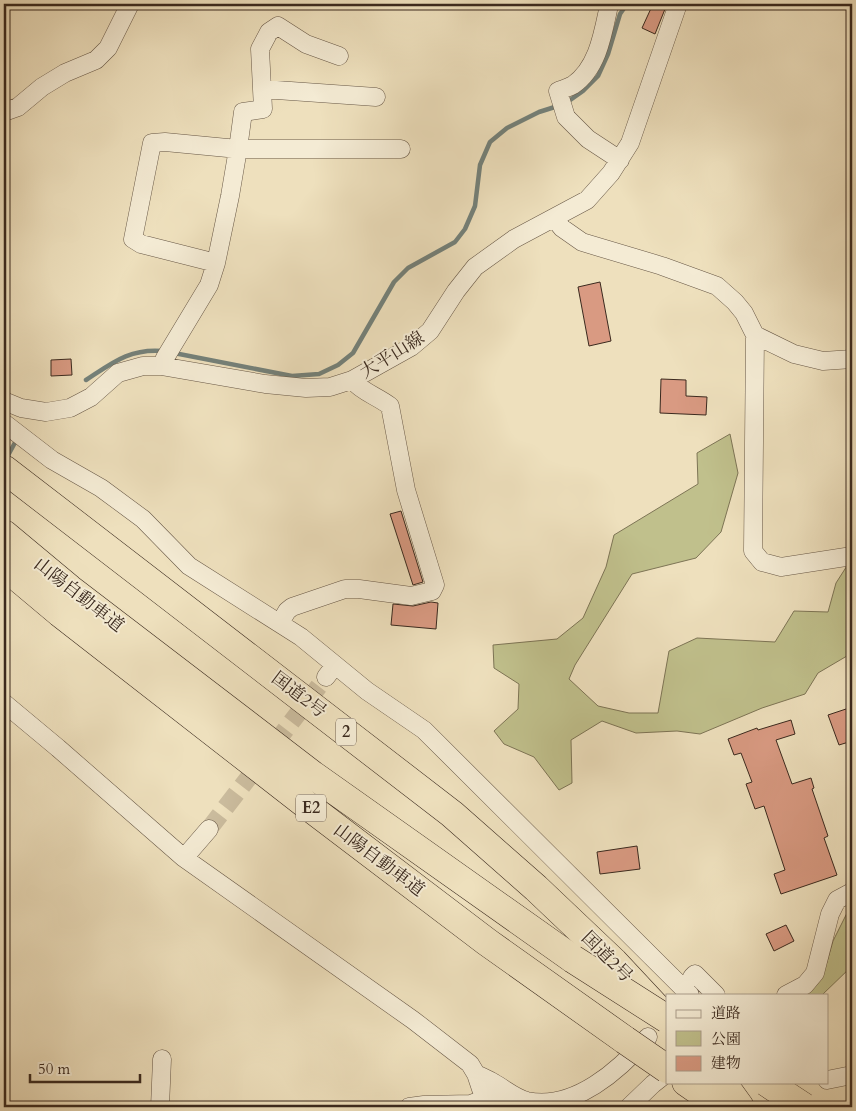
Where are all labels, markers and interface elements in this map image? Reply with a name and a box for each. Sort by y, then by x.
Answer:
street label: 大平山線 [355,325,429,385]
street label: 山陽自動車道 [29,552,129,638]
street label: 国道2号 [266,666,332,724]
road number: 2 [336,719,356,746]
road number: E2 [296,794,326,821]
street label: 山陽自動車道 [328,818,430,902]
street label: 国道2号 [576,926,638,988]
legend [666,994,828,1084]
text: 道路 [711,1003,741,1023]
text: 公園 [711,1029,741,1049]
scale bar [30,1051,140,1083]
text: 建物 [711,1053,741,1073]
text: 50 m [38,1059,70,1079]

